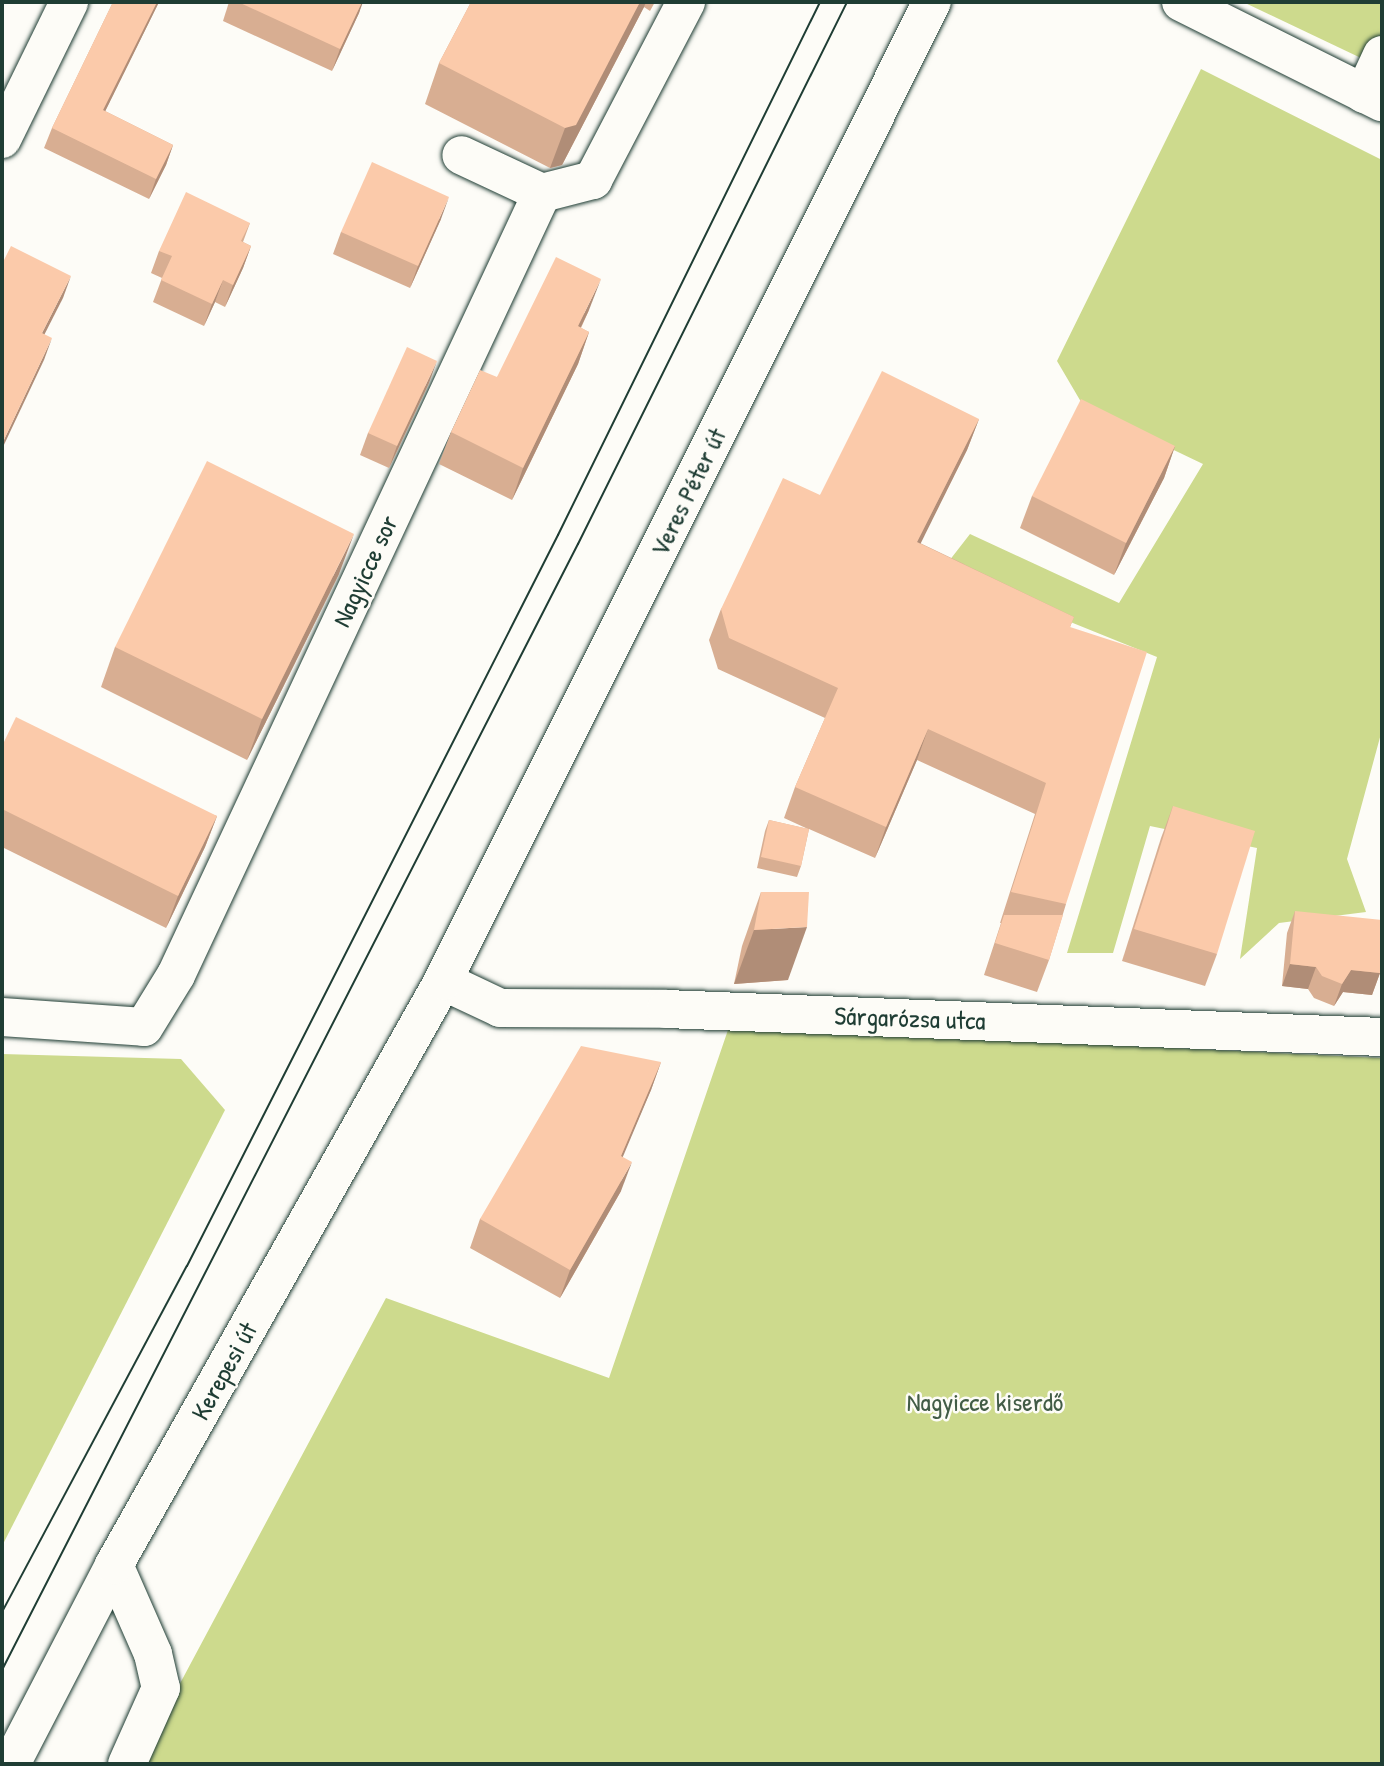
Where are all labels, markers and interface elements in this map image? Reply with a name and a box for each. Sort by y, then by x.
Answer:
street label: Veres Péter út [644,423,732,561]
street label: Nagyicce sor [326,510,404,632]
street label: Sárgarózsa utca [834,1000,986,1036]
street label: Kerepesi út [184,1317,264,1425]
park label: Nagyicce kiserdő [907,1386,1063,1418]

